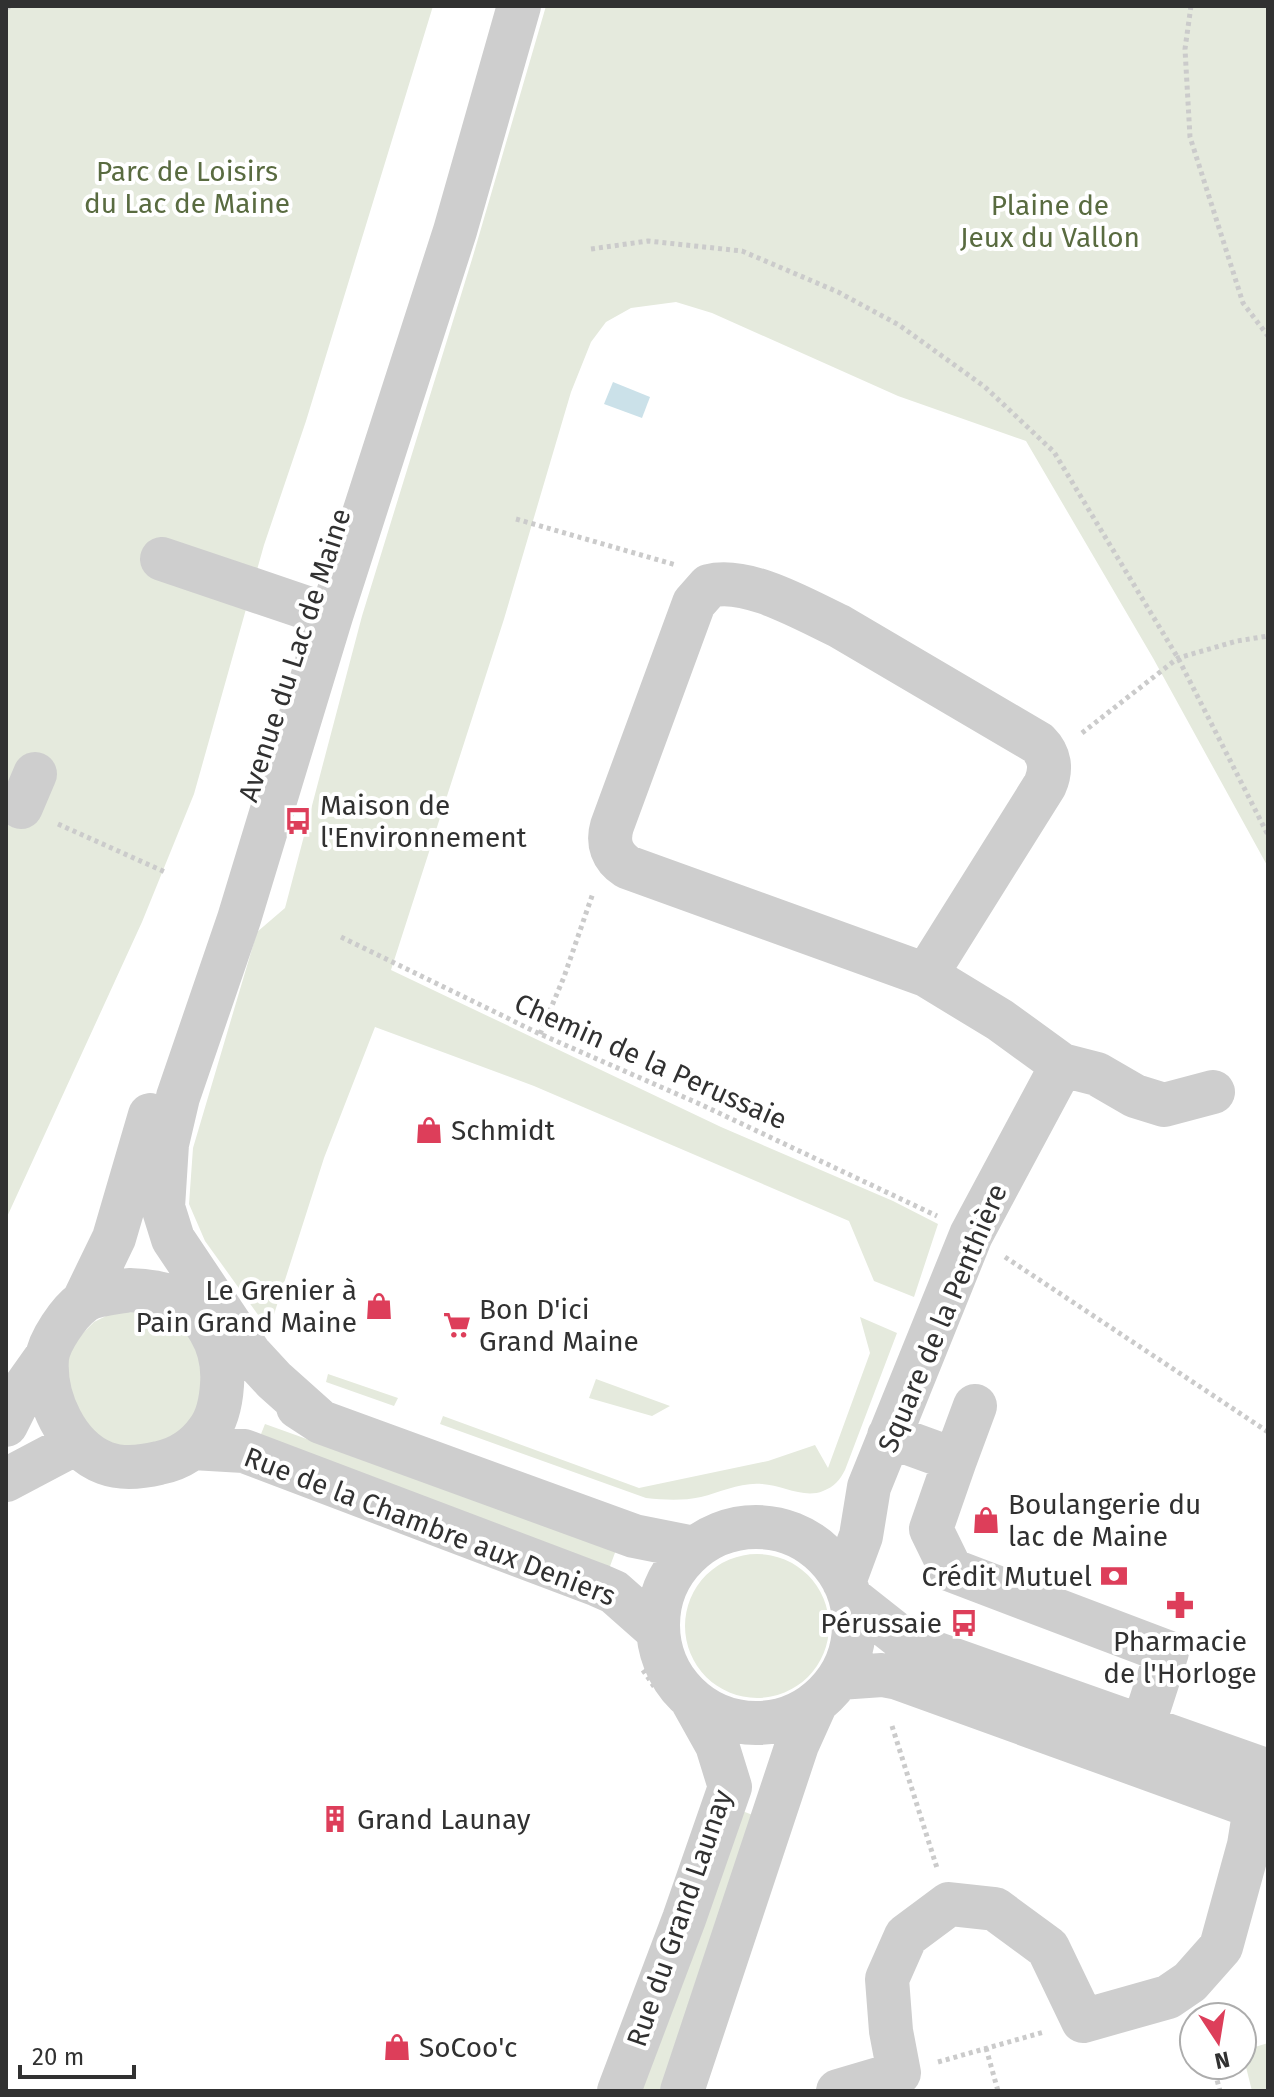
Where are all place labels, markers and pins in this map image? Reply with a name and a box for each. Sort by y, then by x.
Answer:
place label: Maison de l'Environnement [320,789,528,854]
bus stop icon: Maison de l'Environnement [283,806,313,836]
place label: Schmidt [451,1114,556,1147]
shop icon: Schmidt [414,1115,444,1145]
place label: Le Grenier à Pain Grand Maine [135,1274,357,1339]
shop icon: Le Grenier à Pain Grand Maine [364,1291,394,1321]
place label: Bon D'ici Grand Maine [479,1293,639,1358]
supermarket icon: Bon D'ici Grand Maine [442,1310,472,1340]
place label: Boulangerie du lac de Maine [1008,1488,1201,1553]
shop icon: Boulangerie du lac de Maine [971,1505,1001,1535]
place label: Crédit Mutuel [921,1560,1092,1593]
bank icon: Crédit Mutuel [1099,1561,1129,1591]
pharmacy icon: Pharmacie de l'Horloge [1165,1590,1195,1620]
place label: Pérussaie [820,1607,942,1640]
bus stop icon: Pérussaie [949,1608,979,1638]
place label: Pharmacie de l'Horloge [1103,1625,1257,1690]
place label: Grand Launay [357,1803,531,1836]
building icon: Grand Launay [320,1804,350,1834]
place label: SoCoo'c [419,2031,517,2064]
shop icon: SoCoo'c [382,2032,412,2062]

